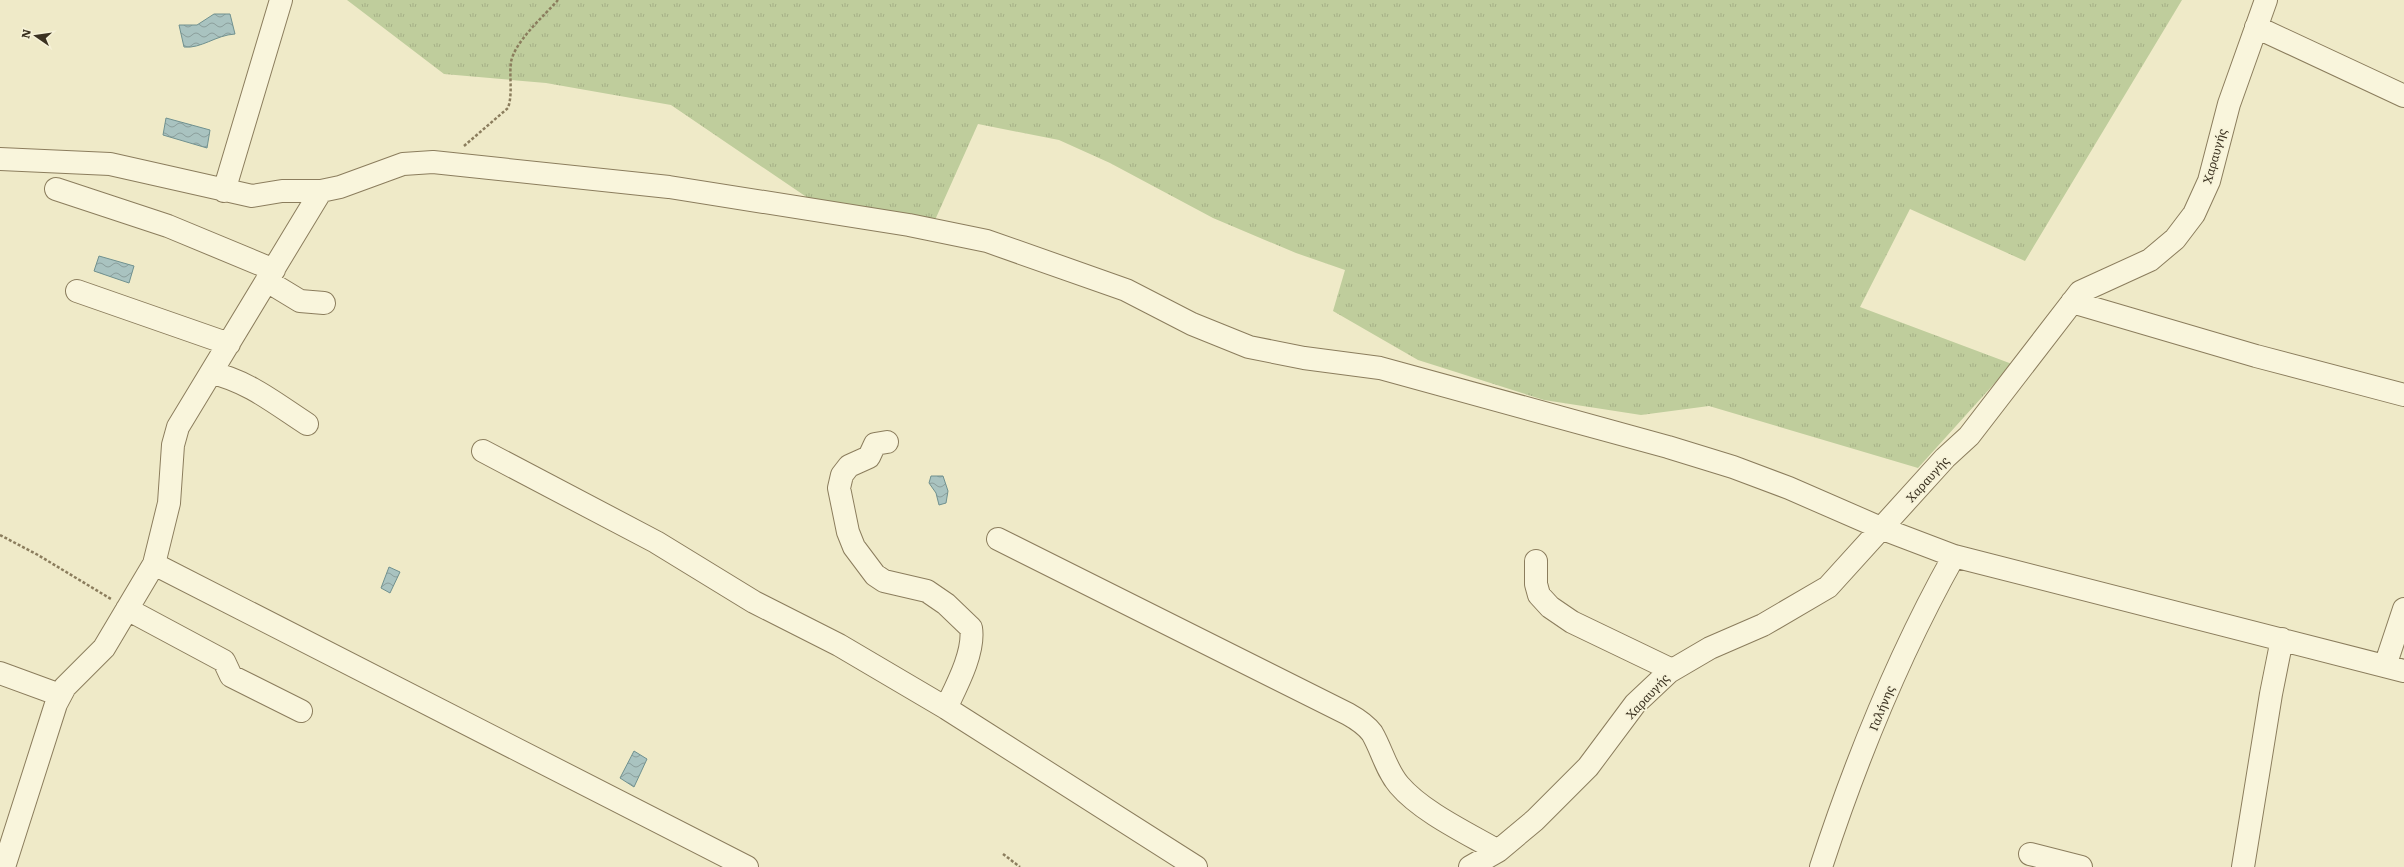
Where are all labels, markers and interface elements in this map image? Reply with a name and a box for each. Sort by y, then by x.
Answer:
north arrow [16,16,56,56]
text: N [16,27,34,40]
street label: Χαραυγής [2198,126,2230,186]
street label: Χαραυγής [1901,452,1953,506]
street label: Χαραυγής [1621,669,1673,723]
street label: Γαλήνης [1864,683,1898,733]

